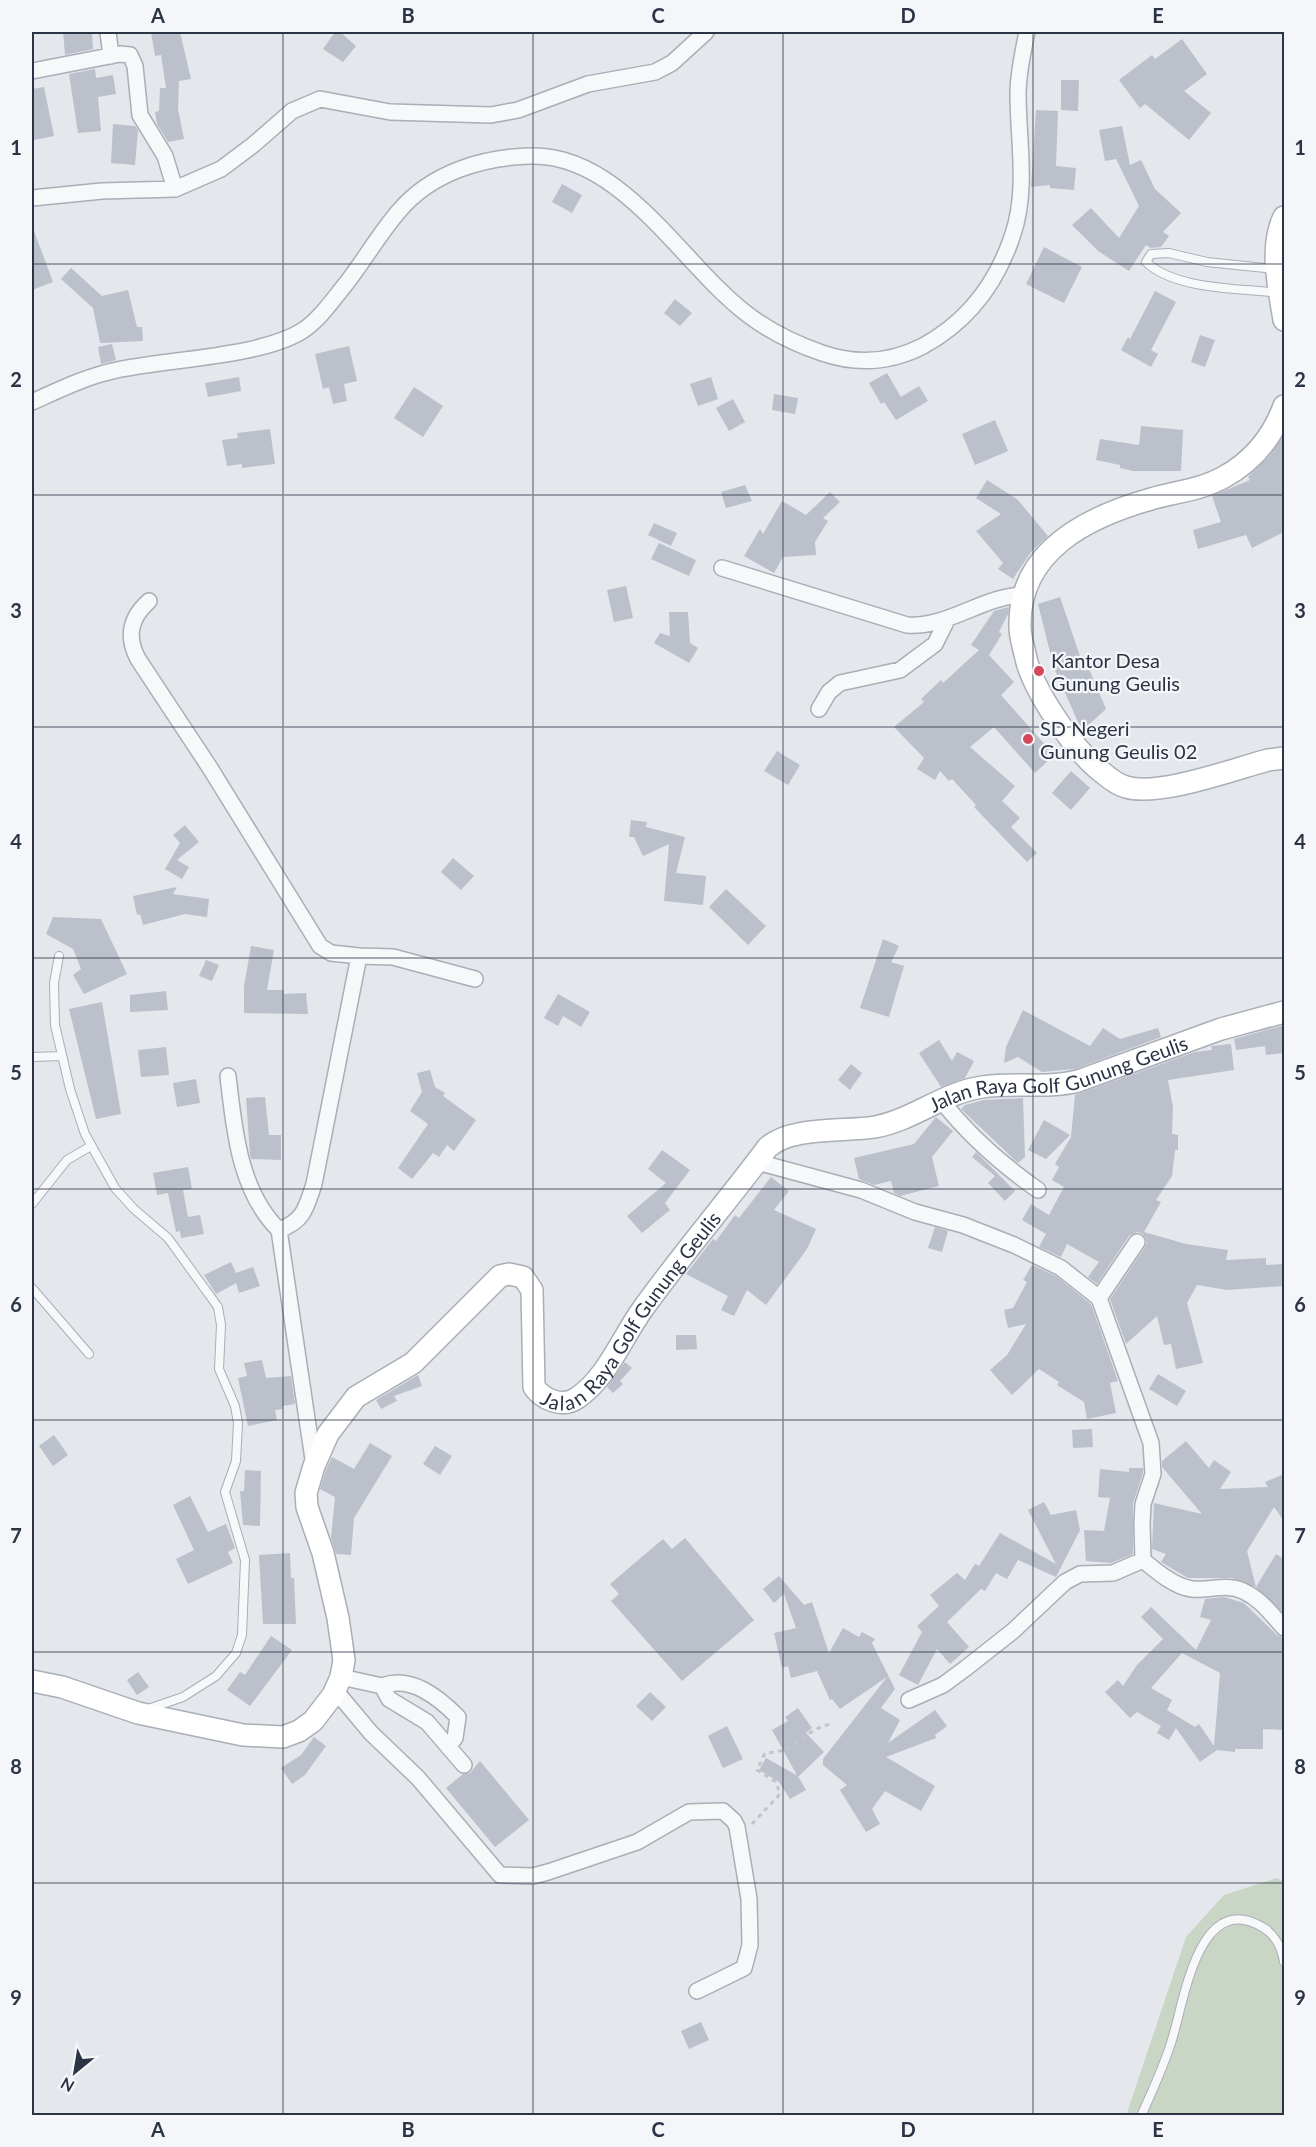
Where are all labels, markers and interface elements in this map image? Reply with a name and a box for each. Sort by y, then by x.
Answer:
text: A [150,3,165,27]
text: B [401,3,415,27]
text: C [651,3,665,27]
text: D [900,3,916,27]
text: E [1152,3,1164,27]
text: 1 [10,135,22,159]
text: 1 [1294,135,1306,159]
text: 2 [10,367,22,391]
text: 2 [1294,367,1306,391]
text: 3 [10,598,22,622]
text: 3 [1294,598,1306,622]
place label: Kantor Desa Gunung Geulis [1051,648,1180,695]
marker: Kantor Desa Gunung Geulis [1032,664,1046,678]
place label: SD Negeri Gunung Geulis 02 [1040,716,1197,763]
marker: SD Negeri Gunung Geulis 02 [1021,732,1035,746]
text: 4 [10,829,22,853]
text: 4 [1294,829,1306,853]
street label: Jalan Raya Golf Gunung Geulis [925,1030,1191,1117]
text: 5 [10,1060,22,1084]
text: 5 [1294,1060,1306,1084]
street label: Jalan Raya Golf Gunung Geulis [537,1206,725,1415]
text: 6 [10,1292,22,1316]
text: 6 [1294,1292,1306,1316]
text: 7 [10,1523,22,1547]
text: 7 [1294,1523,1306,1547]
text: 8 [10,1754,22,1778]
text: 8 [1294,1754,1306,1778]
text: 9 [10,1985,22,2009]
text: 9 [1294,1985,1306,2009]
north arrow [45,2042,105,2102]
text: N [57,2074,77,2097]
text: A [150,2117,165,2141]
text: B [401,2117,415,2141]
text: C [651,2117,665,2141]
text: D [900,2117,916,2141]
text: E [1152,2117,1164,2141]

